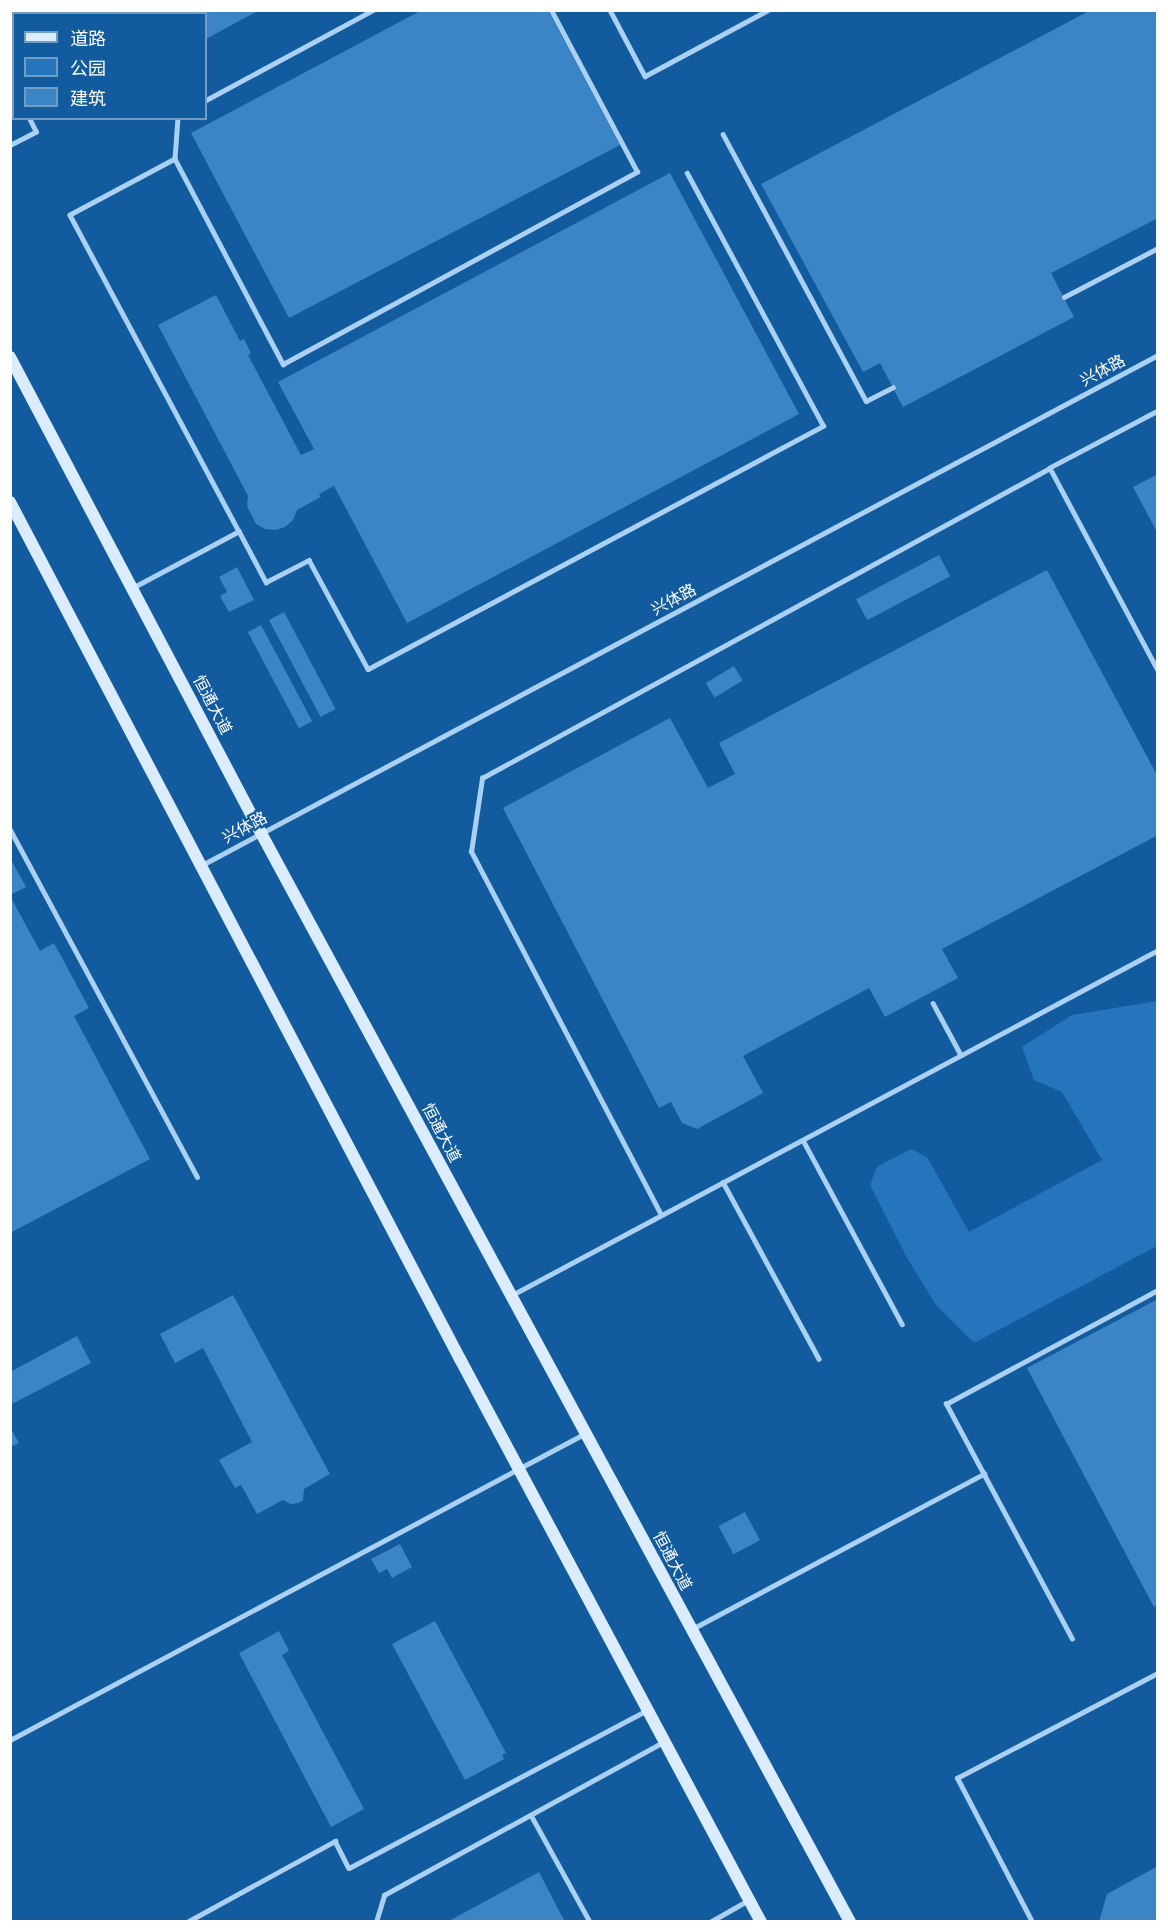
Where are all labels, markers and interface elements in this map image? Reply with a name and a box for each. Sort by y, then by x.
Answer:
legend [12,12,207,120]
text: 道路 [70,28,106,49]
text: 公园 [70,58,106,79]
text: 建筑 [70,88,106,109]
street label: 兴体路 [1077,351,1129,391]
street label: 兴体路 [648,580,700,620]
street label: 恒通大道 [189,672,235,738]
street label: 兴体路 [219,808,271,848]
street label: 恒通大道 [418,1100,464,1166]
street label: 恒通大道 [649,1528,695,1594]

